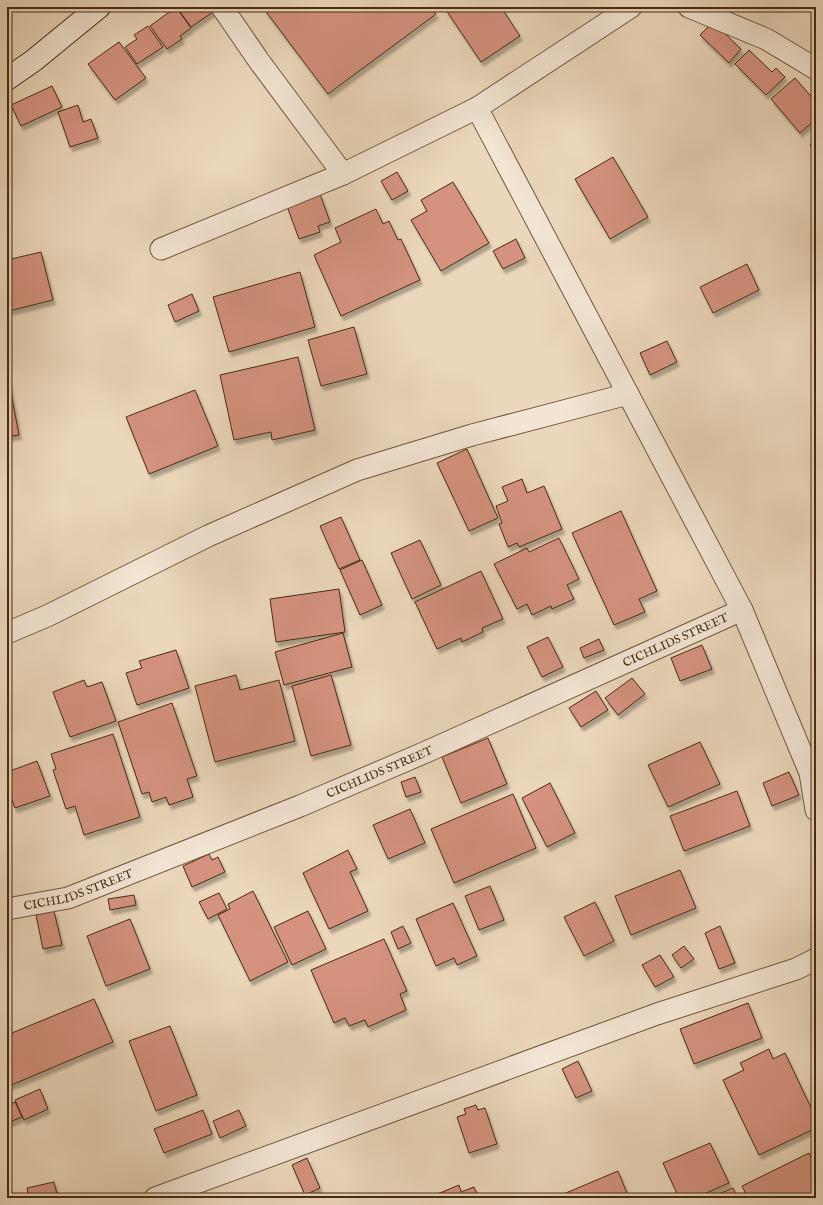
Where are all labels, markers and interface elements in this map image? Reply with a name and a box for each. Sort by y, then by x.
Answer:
street label: CICHLIDS STREET [620,610,731,670]
street label: CICHLIDS STREET [324,742,435,801]
street label: CICHLIDS STREET [22,865,135,913]

